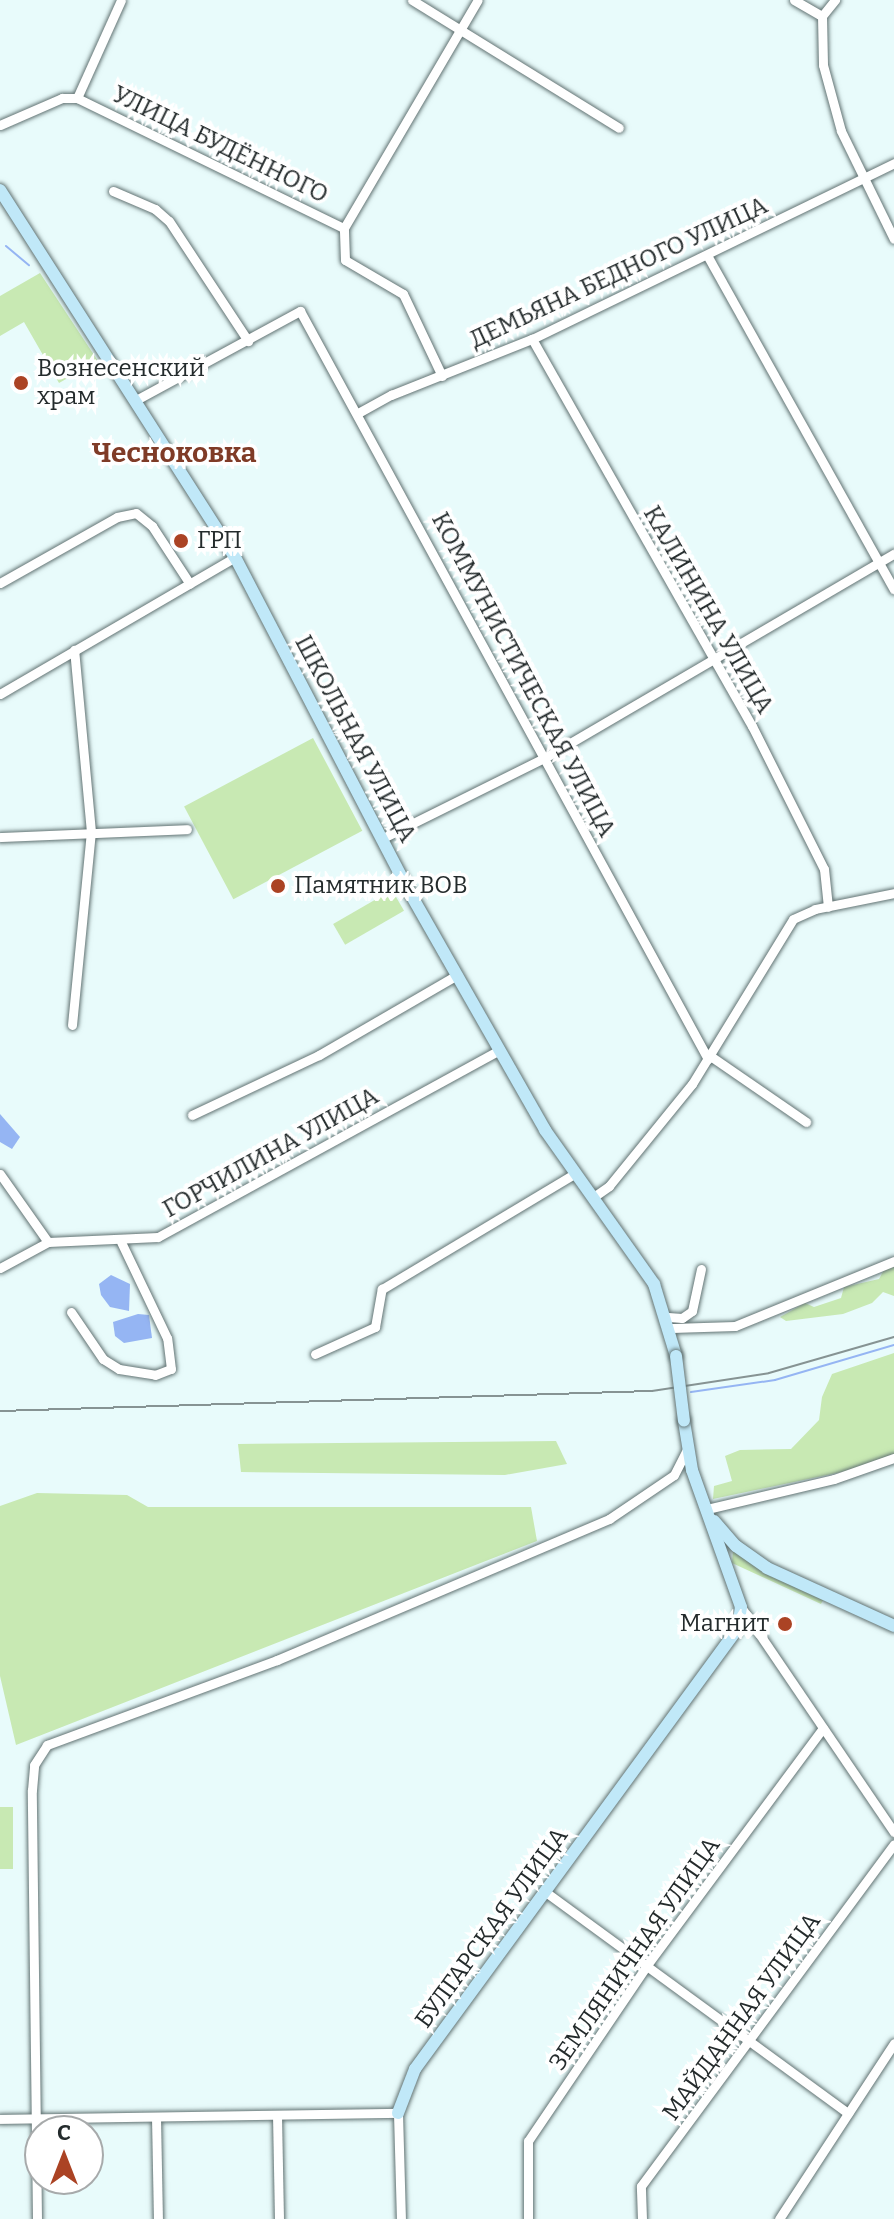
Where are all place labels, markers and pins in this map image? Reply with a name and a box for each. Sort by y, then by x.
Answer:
place label: Вознесенский храм [37,355,205,411]
marker: Вознесенский храм [12,374,30,392]
place label: ГРП [197,527,242,555]
marker: ГРП [172,532,190,550]
place label: Памятник ВОВ [294,872,468,900]
marker: Памятник ВОВ [269,877,287,895]
place label: Магнит [680,1610,769,1638]
marker: Магнит [776,1615,794,1633]

